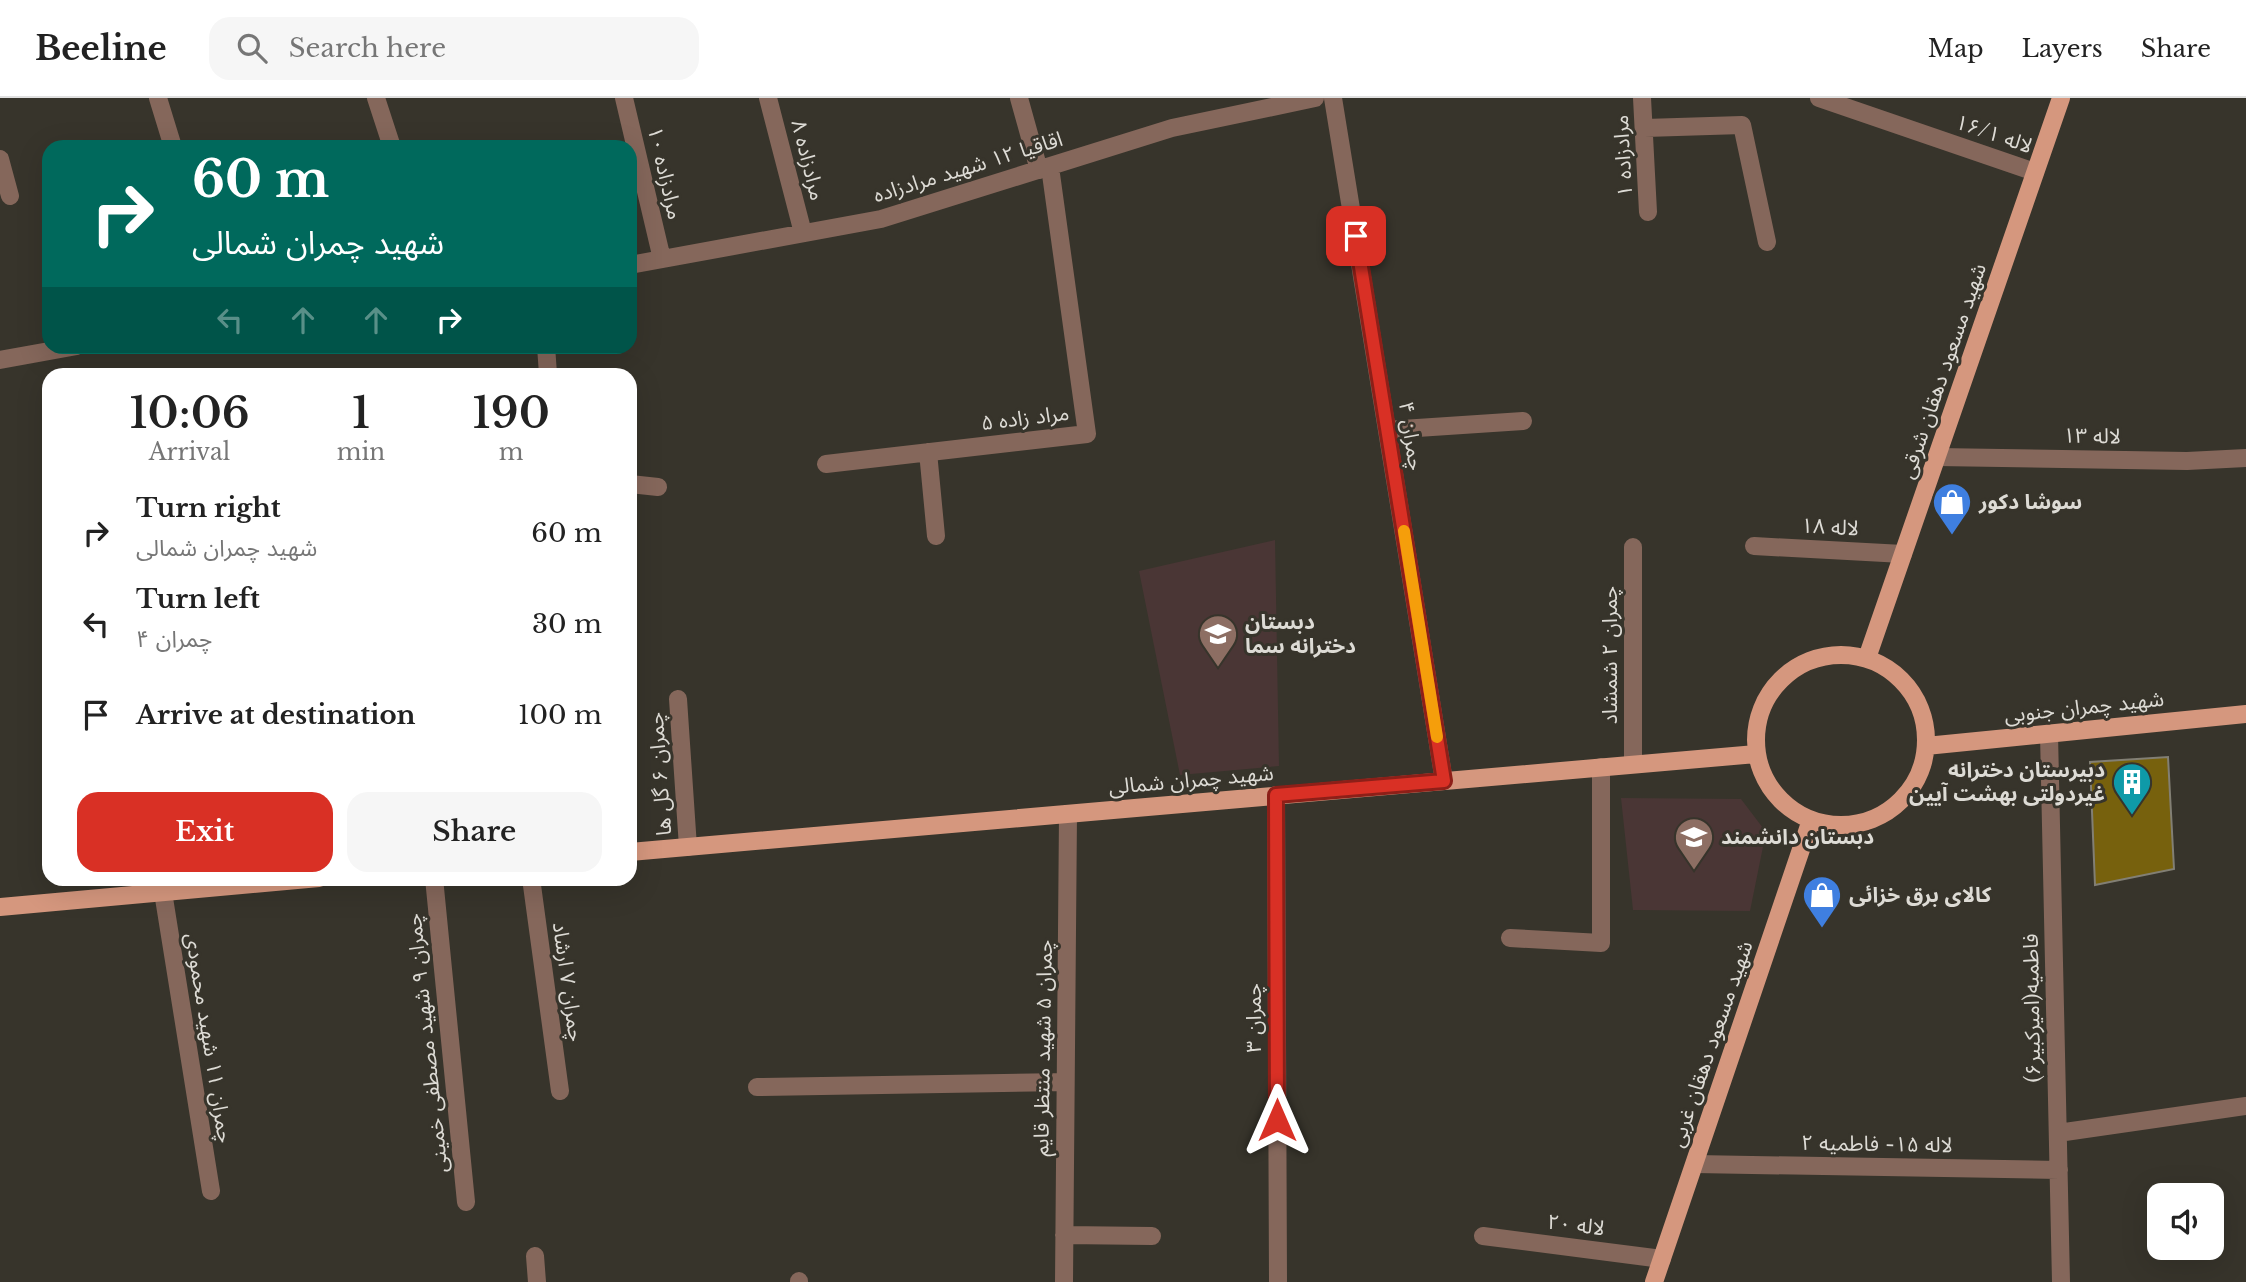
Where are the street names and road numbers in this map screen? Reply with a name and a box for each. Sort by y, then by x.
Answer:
street label: لاله ۱۶/۱ [1952,109,2036,159]
street label: مرادزاده ۱ [1608,114,1638,198]
street label: مرادزاده ۸ [785,117,831,203]
street label: مرادزاده ۱۰ [642,124,688,222]
street label: اقاقیا ۱۲ شهید مرادزاده [870,126,1066,208]
street label: شهید مسعود دهقان شرقی [1894,260,1992,482]
street label: مراد زاده ۵ [979,400,1071,436]
street label: چمران ۴ [1393,400,1429,472]
street label: لاله ۱۳ [2063,422,2121,450]
street label: لاله ۱۸ [1800,513,1860,541]
street label: چمران ۲ شمشاد [1597,586,1623,724]
street label: شهید چمران جنوبی [2003,686,2165,728]
street label: چمران ۶ گل ها [643,711,677,837]
street label: شهید چمران شمالی [1107,760,1275,800]
street label: چمران ۹ شهید مصطفی خمینی [400,912,454,1174]
street label: چمران ۷ ارشاد [547,921,589,1043]
street label: چمران ۱۱ شهید محمودی [179,931,238,1145]
street label: فاطمیه(امیرکبیر۶) [2018,933,2046,1083]
street label: شهید مسعود دهقان غربی [1664,938,1758,1150]
street label: چمران ۵ شهید منتظر قایم [1028,939,1060,1157]
street label: چمران ۳ [1241,983,1267,1053]
street label: لاله ۱۵- فاطمیه ۲ [1801,1130,1953,1158]
street label: لاله ۲۰ [1546,1209,1606,1241]

